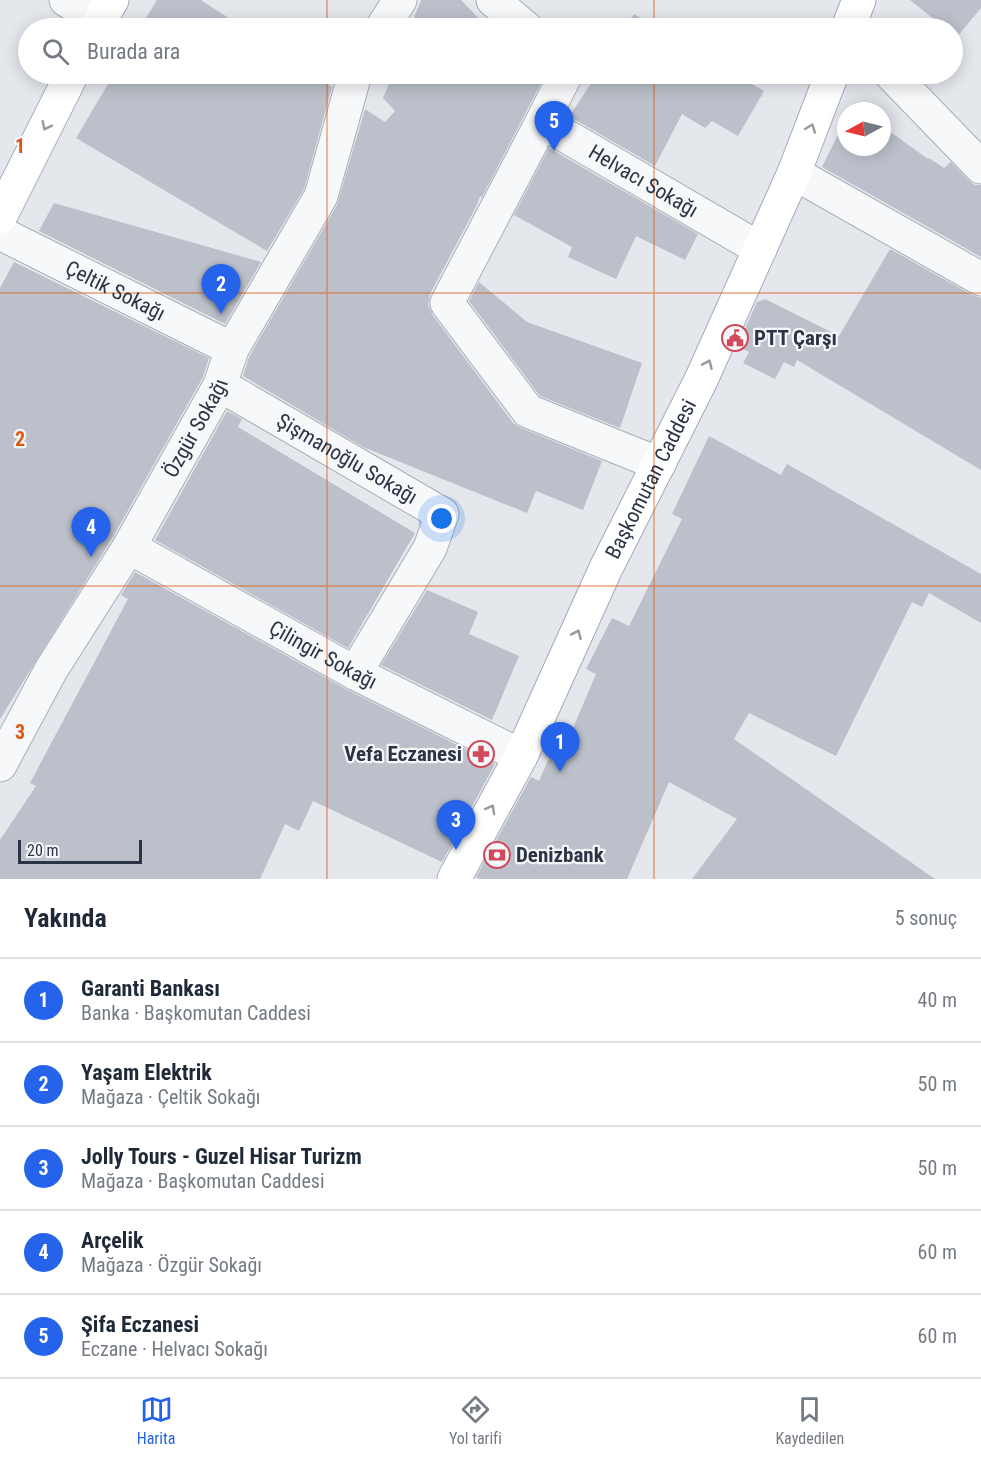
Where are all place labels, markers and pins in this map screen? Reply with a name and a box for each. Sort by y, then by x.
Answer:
pin: 5 [534,102,574,151]
pin: 2 [202,264,240,314]
public building icon: PTT Çarşı [720,323,750,353]
place label: PTT Çarşı [754,326,837,350]
pin: 4 [72,508,110,557]
pin: 1 [540,722,580,772]
pharmacy icon: Vefa Eczanesi [466,739,496,769]
place label: Vefa Eczanesi [344,742,462,766]
pin: 3 [436,800,476,850]
bank icon: Denizbank [482,840,512,870]
place label: Denizbank [516,843,605,867]

